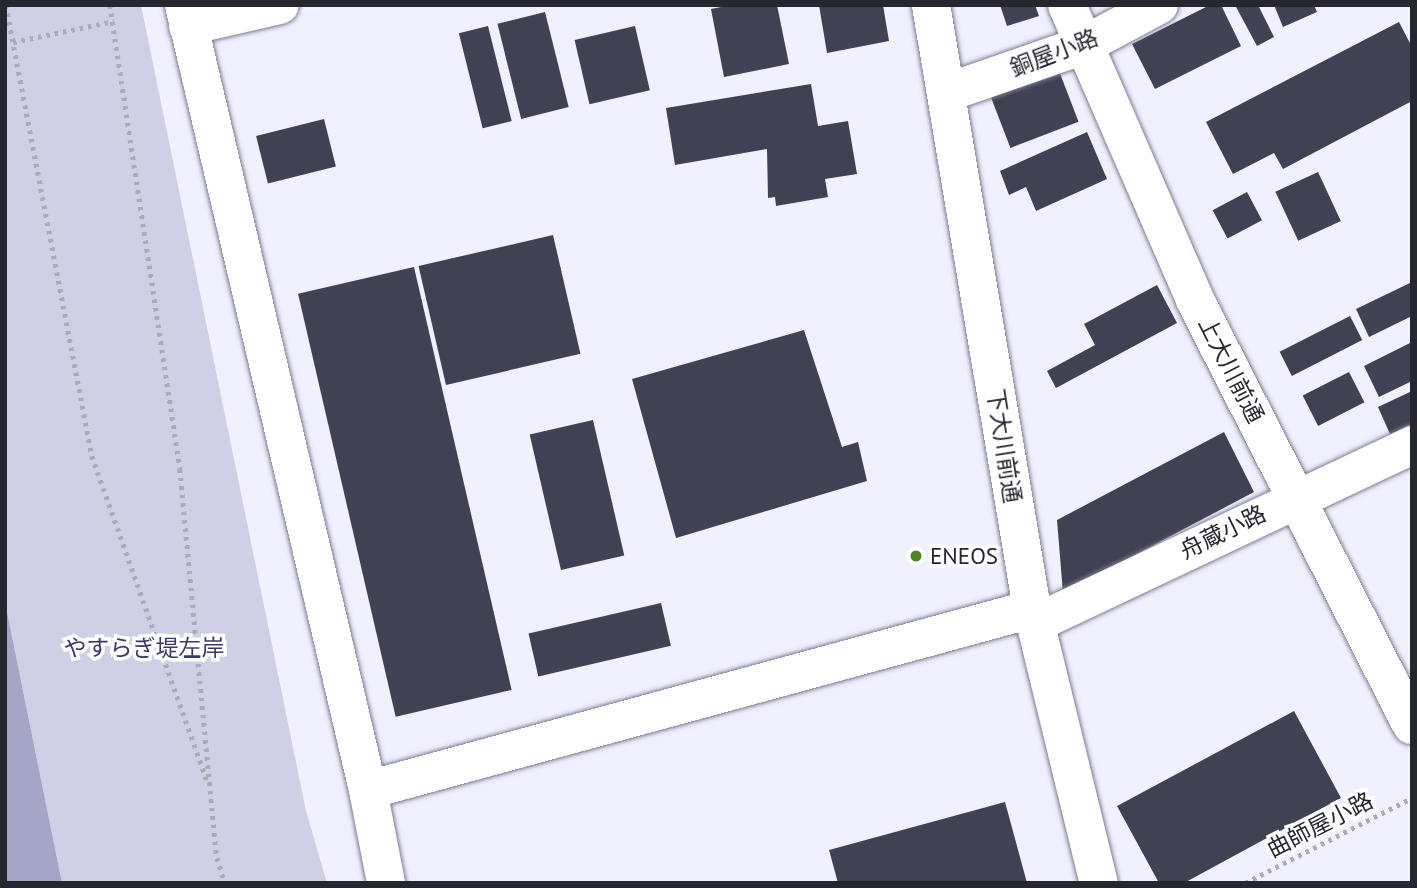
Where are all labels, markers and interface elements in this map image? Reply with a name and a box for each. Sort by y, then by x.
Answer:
street label: 銅屋小路 [1006,24,1102,82]
street label: 上大川前通 [1193,313,1269,427]
street label: 下大川前通 [981,387,1027,505]
street label: 舟蔵小路 [1176,499,1270,565]
place label: ENEOS [930,542,998,570]
marker: ENEOS [908,548,924,564]
park label: やすらぎ堤左岸 [64,634,224,662]
street label: 曲師屋小路 [1263,787,1377,863]

